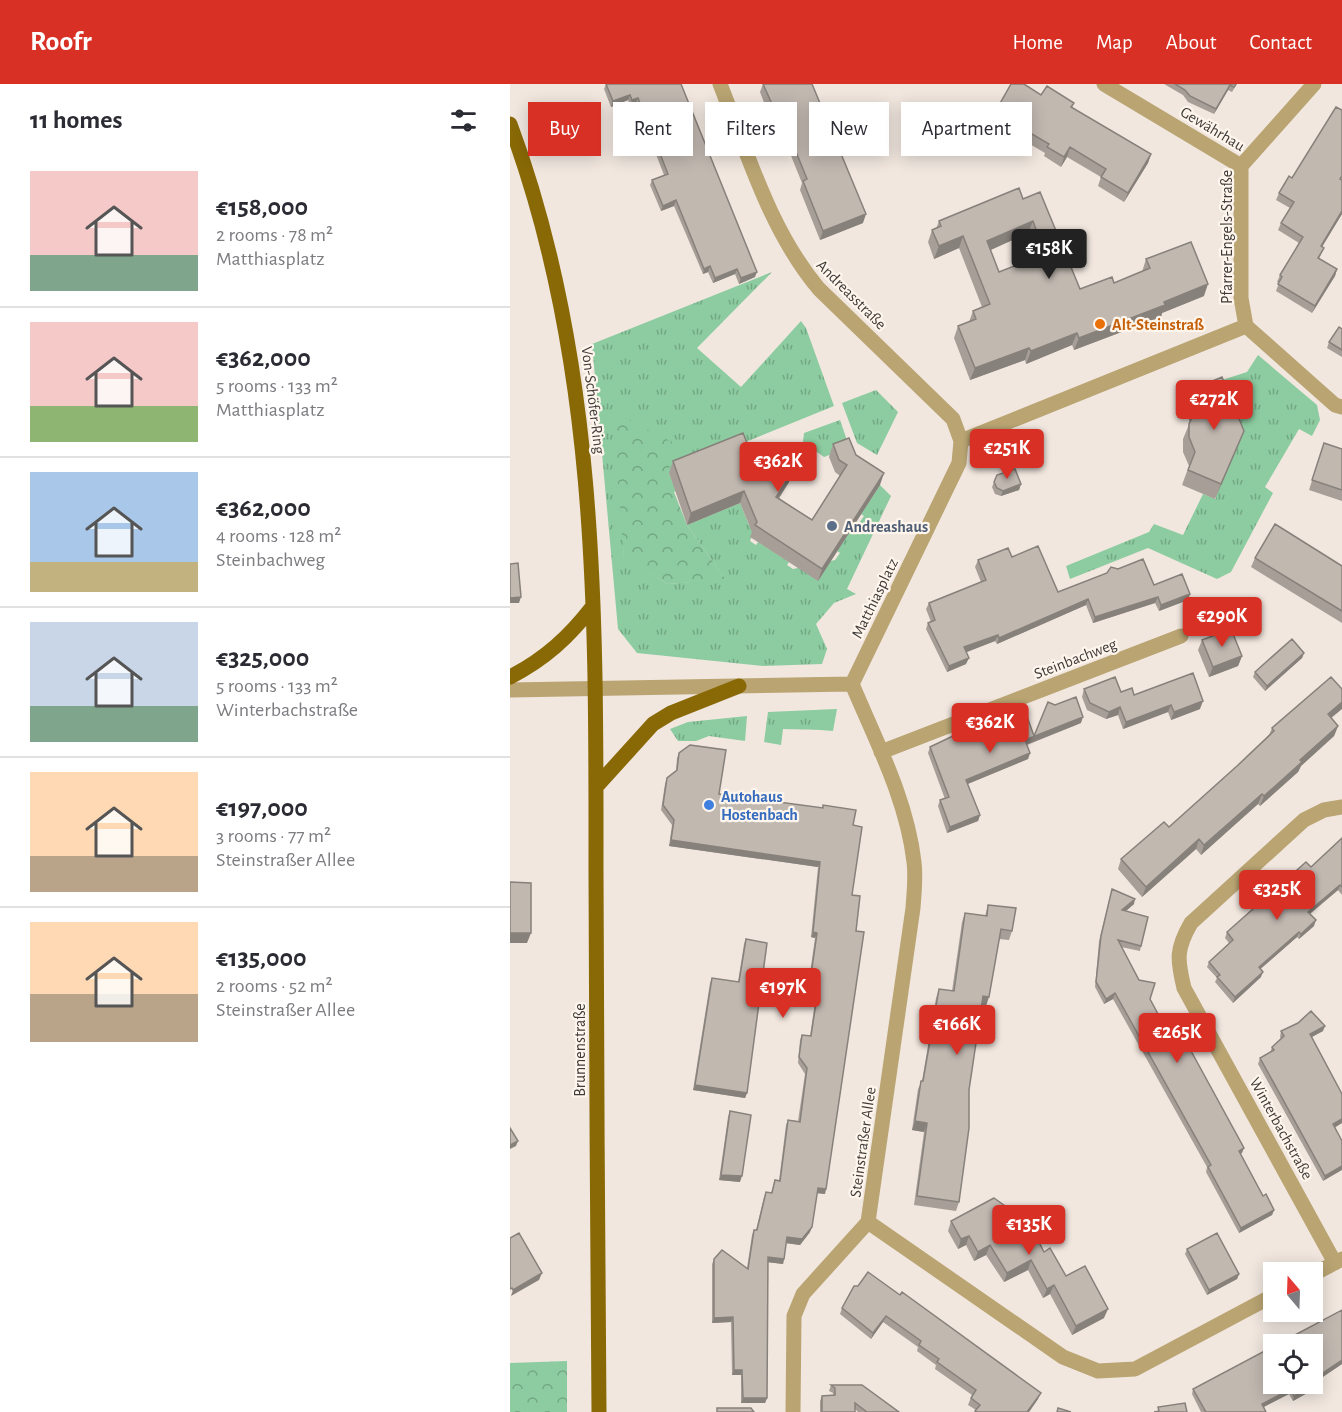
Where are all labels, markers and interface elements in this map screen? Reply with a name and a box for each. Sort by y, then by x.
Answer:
text: Roofr [30,28,92,56]
text: Home [1012,32,1063,53]
text: Map [1096,32,1133,53]
text: About [1166,32,1216,53]
text: Contact [1249,32,1312,53]
chip: Buy [528,102,601,156]
chip: Rent [613,102,693,156]
chip: Filters [705,102,797,156]
chip: New [809,102,889,156]
chip: Apartment [901,102,1032,156]
icon: filters [447,104,480,137]
street label: Gewährhau [1178,104,1247,154]
text: 11 homes [30,107,122,133]
street label: Pfarrer-Engels-Straße [1219,170,1235,304]
text: €158,000 [216,194,308,220]
icon: home [78,195,150,267]
text: 2 rooms · 78 m² [216,225,333,245]
pin: €158K [1007,229,1091,280]
text: €158K [1026,238,1072,258]
text: Matthiasplatz [216,249,324,269]
street label: Andreasstraße [813,257,889,333]
marker: Alt-Steinstraß [1093,317,1107,331]
place label: Alt-Steinstraß [1112,317,1204,333]
text: €362,000 [216,345,311,371]
street label: Von-Schöfer-Ring [578,345,608,455]
icon: home [78,346,150,418]
text: 5 rooms · 133 m² [216,376,338,396]
pin: €272K [1172,380,1256,431]
text: €272K [1190,389,1238,409]
text: Matthiasplatz [216,400,324,420]
pin: €251K [965,429,1049,480]
text: €251K [984,438,1030,458]
pin: €362K [736,442,820,493]
text: €362K [754,451,802,471]
text: €362,000 [216,495,311,521]
icon: home [78,496,150,568]
marker: Andreashaus [825,519,839,533]
place label: Andreashaus [844,519,928,535]
text: 4 rooms · 128 m² [216,526,341,546]
text: Steinbachweg [216,550,325,570]
street label: Matthiasplatz [849,556,901,641]
pin: €290K [1180,597,1264,648]
text: €290K [1197,606,1247,626]
street label: Steinbachweg [1032,636,1119,682]
text: €325,000 [216,645,309,671]
icon: home [78,646,150,718]
text: 5 rooms · 133 m² [216,676,338,696]
text: Winterbachstraße [216,700,358,720]
pin: €362K [948,703,1032,754]
text: €362K [966,712,1014,732]
place label: Autohaus Hostenbach [721,789,798,823]
text: €197,000 [216,795,308,821]
icon: home [78,796,150,868]
marker: Autohaus Hostenbach [702,798,716,812]
text: 3 rooms · 77 m² [216,826,331,846]
text: Steinstraßer Allee [216,850,355,870]
pin: €325K [1235,870,1319,921]
text: €325K [1253,879,1301,899]
text: €135,000 [216,945,307,971]
icon: home [78,946,150,1018]
pin: €197K [741,968,825,1019]
text: 2 rooms · 52 m² [216,976,333,996]
text: €197K [760,977,806,997]
text: Steinstraßer Allee [216,1000,355,1020]
street label: Brunnenstraße [572,1003,588,1097]
pin: €166K [915,1005,999,1056]
pin: €265K [1135,1013,1219,1064]
text: €166K [933,1014,981,1034]
text: €265K [1153,1022,1201,1042]
street label: Winterbachstraße [1247,1075,1316,1182]
street label: Steinstraßer Allee [847,1086,879,1198]
pin: €135K [987,1205,1071,1256]
text: €135K [1006,1214,1052,1234]
north arrow [1263,1262,1323,1322]
map controls [1263,1262,1323,1394]
button: locate [1263,1334,1323,1394]

